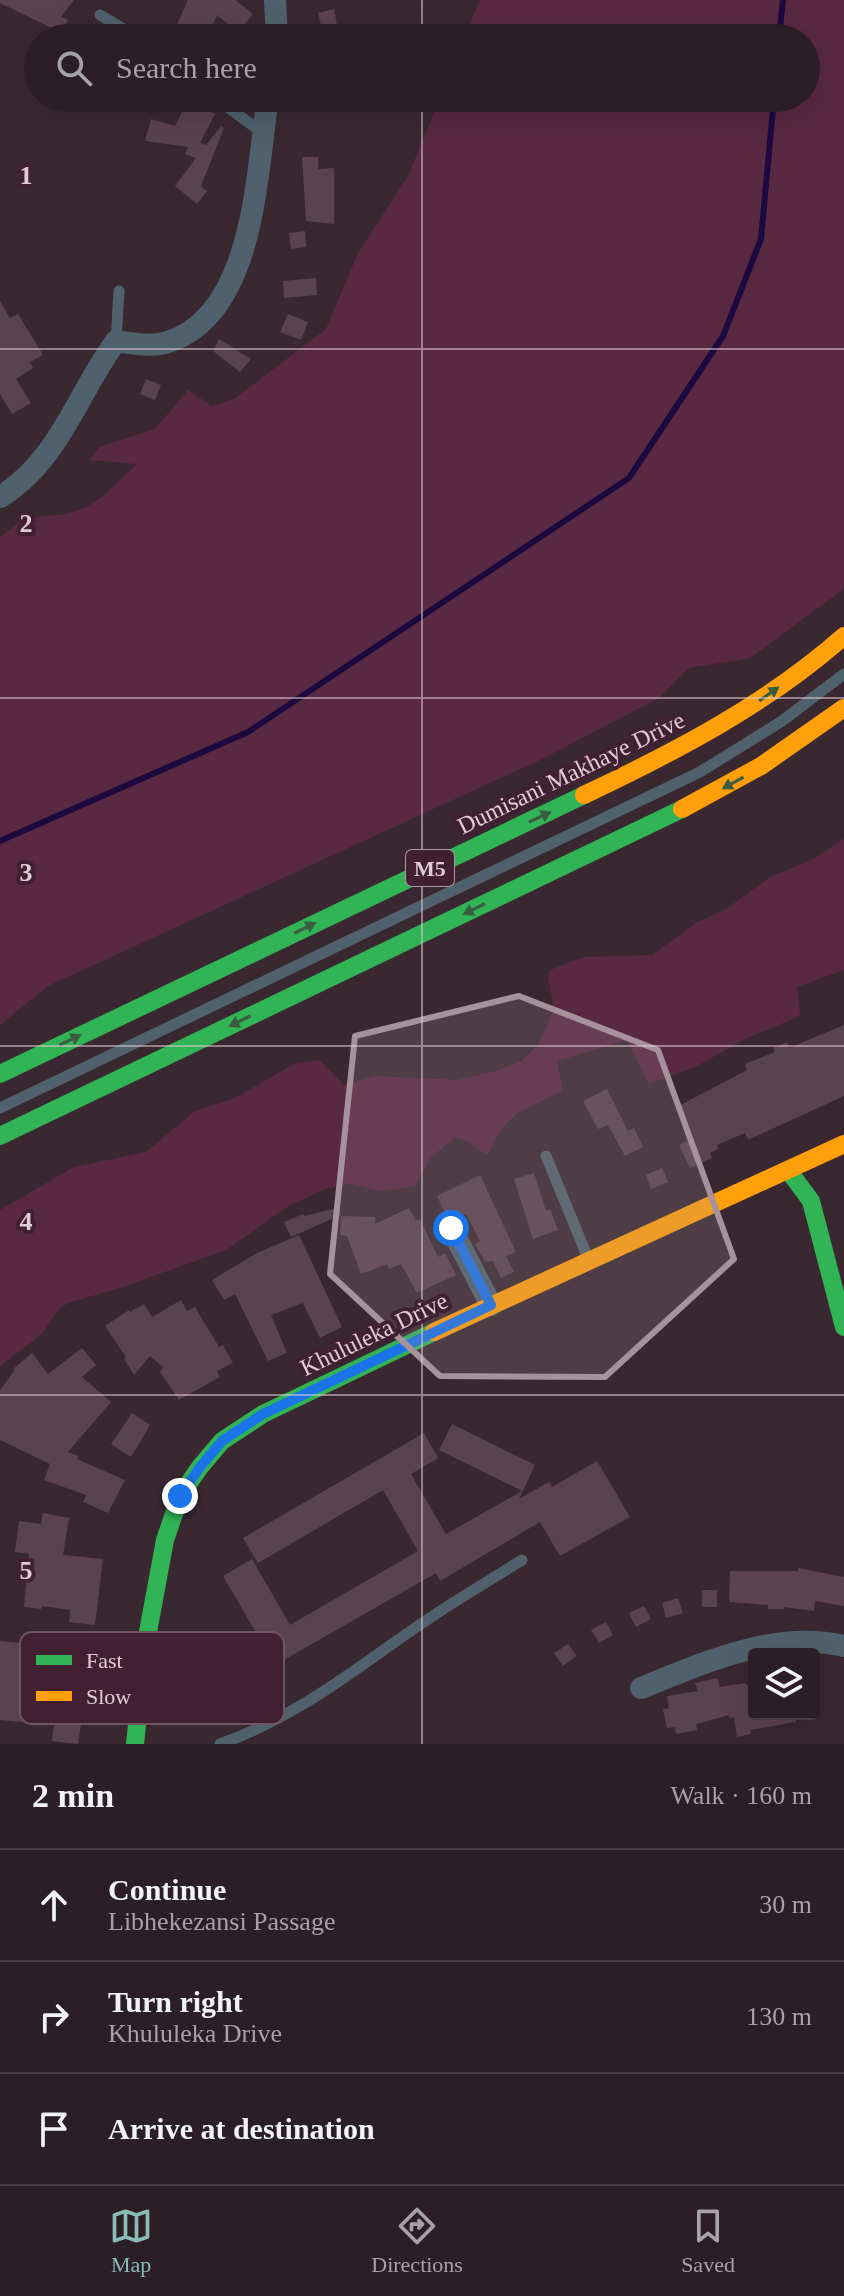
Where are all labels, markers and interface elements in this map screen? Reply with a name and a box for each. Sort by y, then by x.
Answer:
search box [24,24,820,112]
icon: search [52,46,96,90]
text: Search here [116,51,257,84]
text: 1 [20,161,33,190]
text: 2 [20,509,33,538]
one-way arrow [759,687,780,702]
street label: Dumisani Makhaye Drive [453,707,689,839]
one-way arrow [722,776,744,790]
one-way arrow [528,810,552,824]
road number: M5 [406,850,454,886]
text: 3 [20,858,33,887]
one-way arrow [463,902,486,916]
one-way arrow [293,921,317,935]
one-way arrow [228,1014,252,1028]
one-way arrow [59,1033,82,1047]
text: 4 [20,1207,33,1236]
route start [433,1210,469,1246]
street label: Khululeka Drive [296,1287,452,1381]
route end [162,1478,198,1514]
text: 5 [20,1556,33,1585]
legend [20,1632,284,1724]
text: Fast [86,1648,123,1673]
map controls [748,1648,820,1720]
button: layers [748,1648,820,1720]
text: Slow [86,1684,131,1709]
text: 2 min [32,1777,114,1814]
text: Walk · 160 m [670,1781,812,1810]
text: Continue [108,1873,226,1906]
icon: ahead [32,1883,76,1927]
text: 30 m [759,1890,812,1919]
text: Libhekezansi Passage [108,1907,335,1936]
text: Turn right [108,1985,243,2018]
icon: right [32,1995,76,2039]
text: 130 m [746,2002,812,2031]
text: Khululeka Drive [108,2019,282,2048]
icon: arrive [32,2107,76,2151]
text: Arrive at destination [108,2112,375,2145]
tab: Map [109,2204,153,2278]
tab: Directions [371,2204,463,2278]
tab: Saved [681,2204,735,2278]

